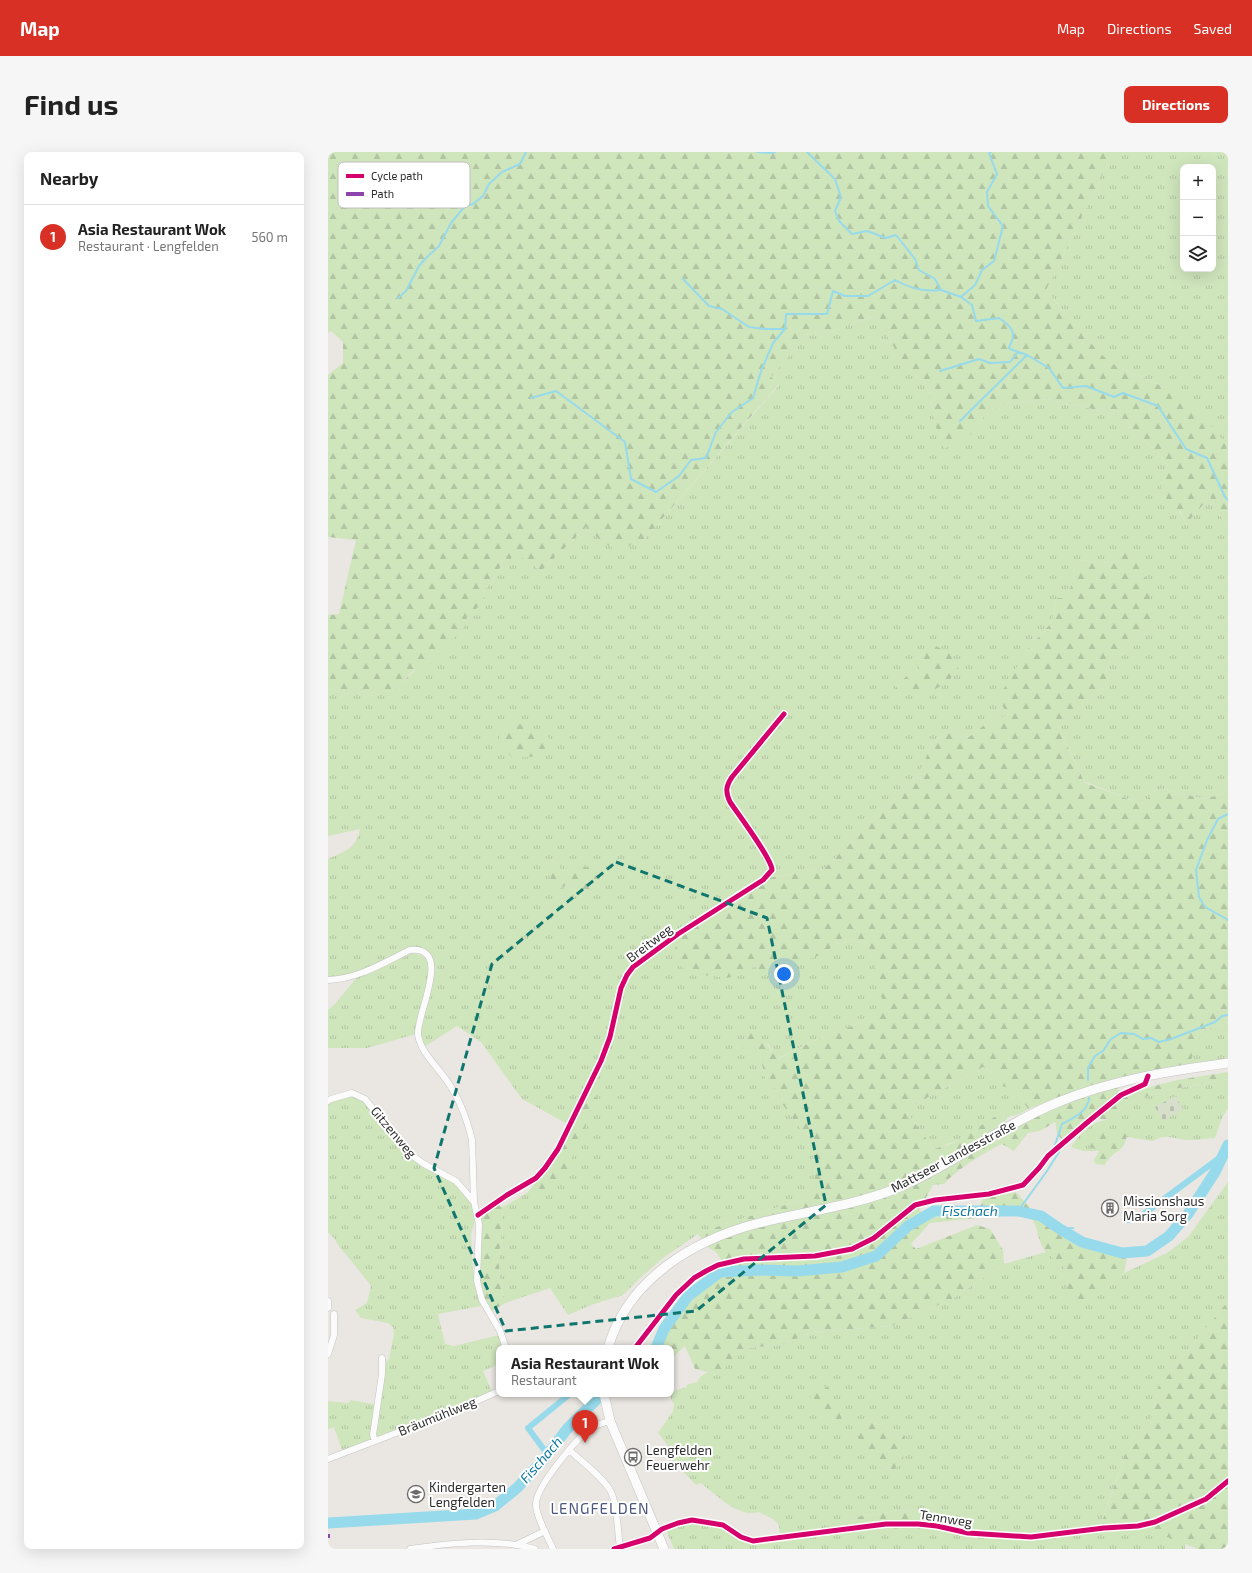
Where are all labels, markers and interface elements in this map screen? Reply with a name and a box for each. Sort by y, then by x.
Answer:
text: Map [20,17,60,40]
text: Map [1057,20,1085,37]
text: Directions [1107,20,1172,37]
text: Saved [1194,20,1232,37]
button: Directions [1124,86,1228,123]
text: Find us [24,87,118,121]
legend [338,162,470,208]
map controls [1180,164,1216,272]
button: + [1180,164,1216,200]
text: Nearby [40,168,98,188]
text: Cycle path [371,169,423,182]
text: Path [371,187,394,200]
button: − [1180,200,1216,236]
text: Asia Restaurant Wok [78,220,226,238]
text: 1 [50,229,56,245]
text: 560 m [251,229,288,245]
button: layers [1180,236,1216,272]
text: Restaurant · Lengfelden [78,238,219,254]
street label: Breitweg [623,921,675,965]
your location [774,964,794,984]
street label: Gitzenweg [368,1103,420,1161]
street label: Mattseer Landesstraße [888,1116,1018,1196]
place label: Missionshaus Maria Sorg [1123,1193,1204,1224]
building icon: Missionshaus Maria Sorg [1100,1198,1120,1218]
water label: Fischach [942,1202,998,1219]
popup [496,1345,674,1397]
text: Asia Restaurant Wok [511,1354,659,1372]
text: Restaurant [511,1372,577,1388]
street label: Bräumühlweg [396,1393,478,1439]
pin: 1 [572,1410,598,1443]
water label: Fischach [516,1433,565,1486]
place label: Lengfelden Feuerwehr [646,1442,712,1473]
bus stop icon: Lengfelden Feuerwehr [623,1447,643,1467]
place label: Kindergarten Lengfelden [429,1479,506,1510]
school or university icon: Kindergarten Lengfelden [406,1484,426,1504]
district label: LENGFELDEN [550,1499,650,1517]
street label: Tennweg [919,1506,973,1530]

